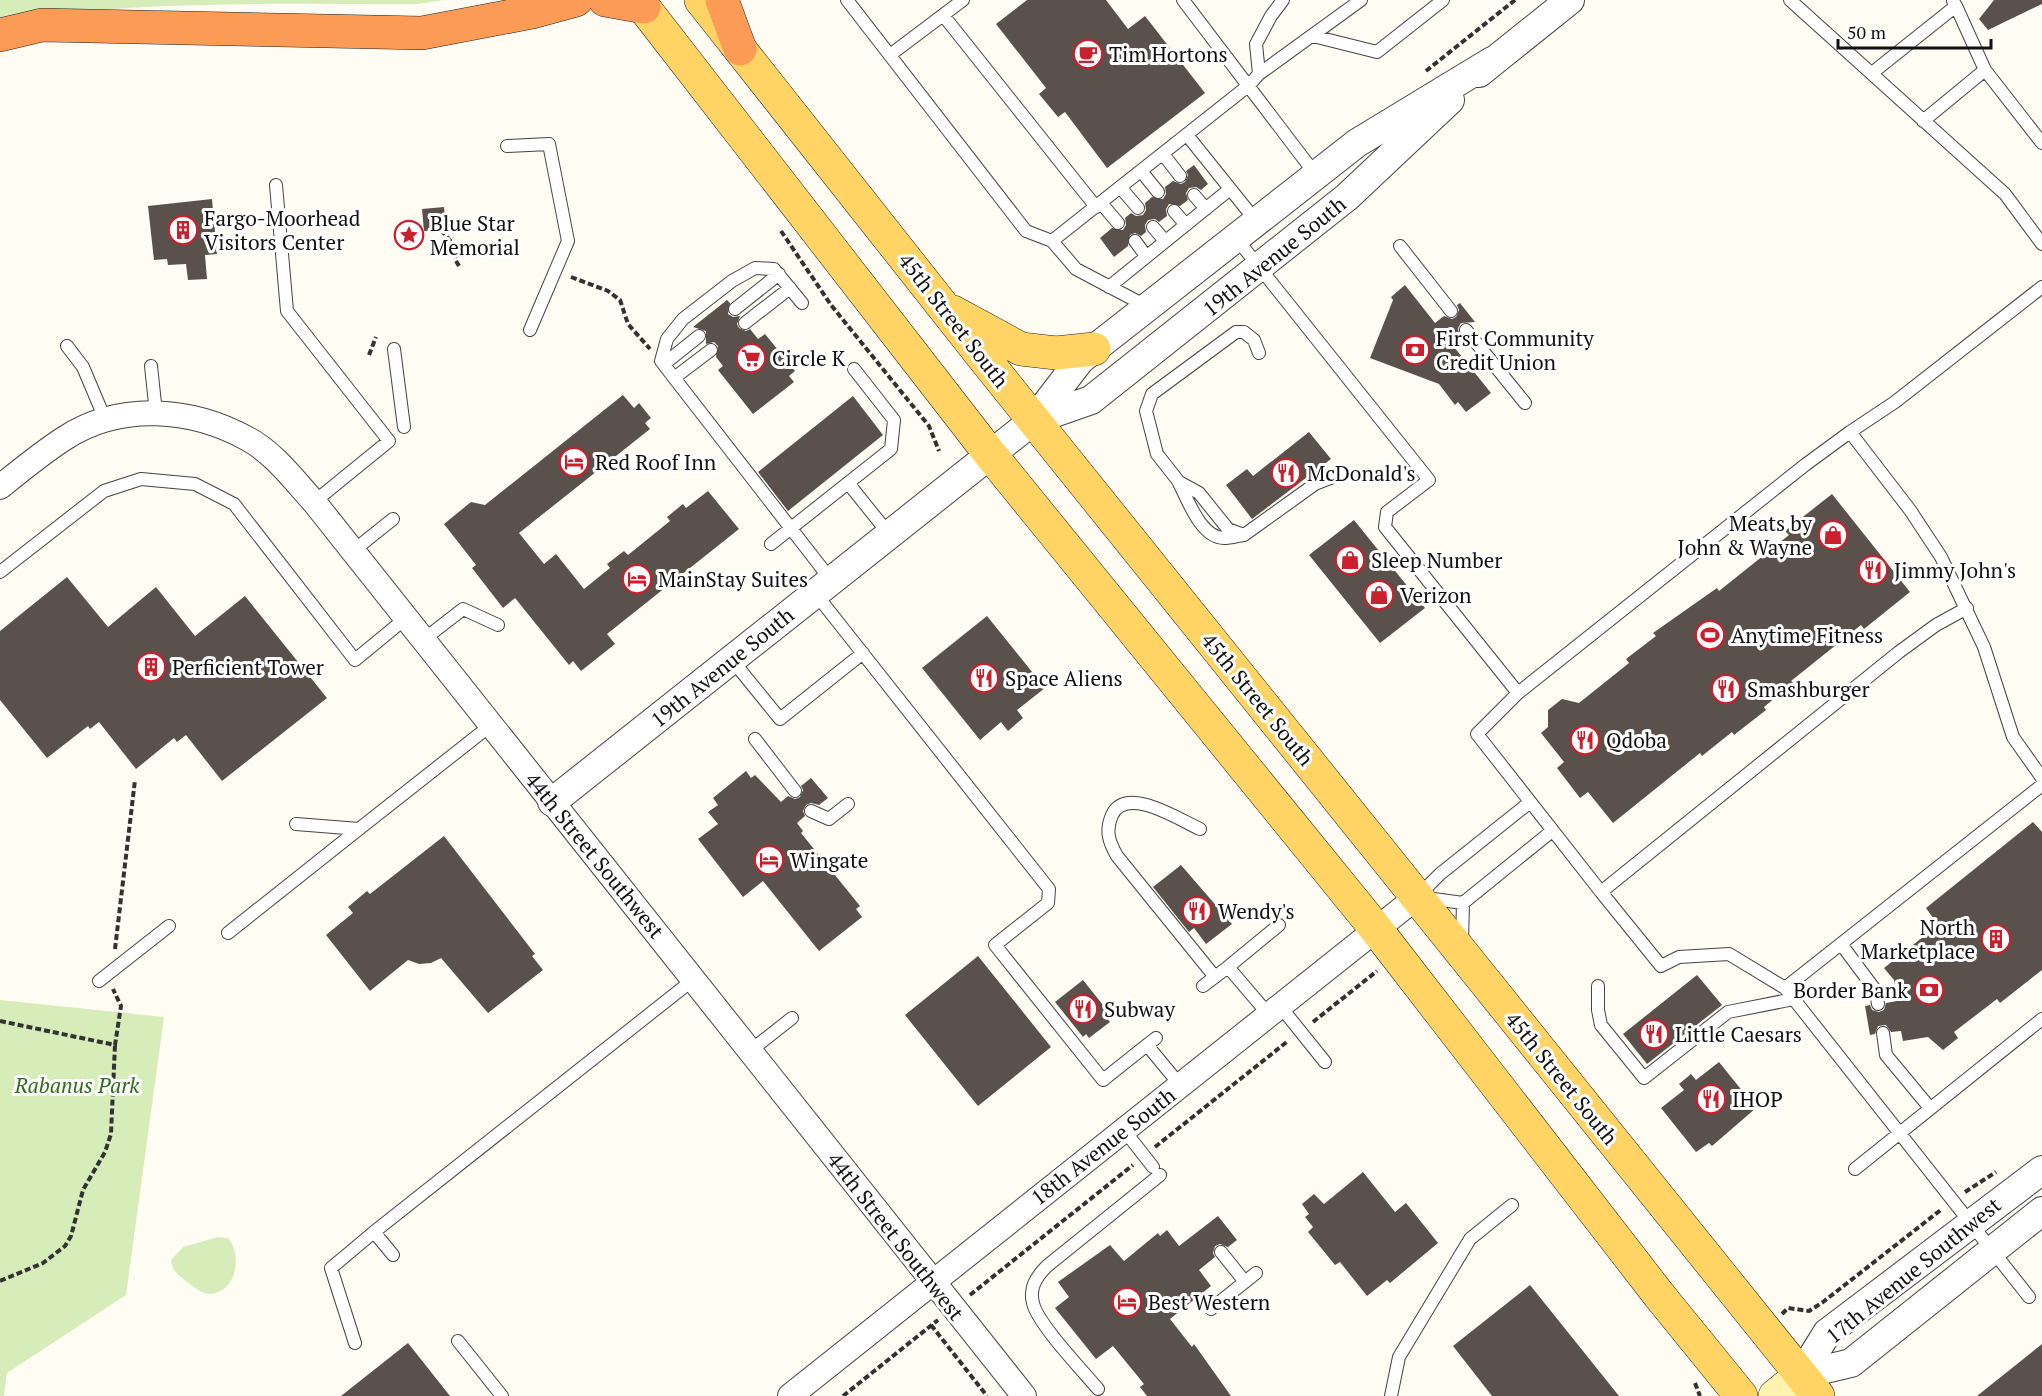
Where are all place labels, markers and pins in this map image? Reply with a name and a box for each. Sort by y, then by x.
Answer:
cafe icon: Tim Hortons [1072,38,1104,70]
place label: Tim Hortons [1109,40,1227,68]
place label: Fargo-Moorhead Visitors Center [204,204,361,256]
place label: Blue Star Memorial [430,209,520,261]
building icon: Fargo-Moorhead Visitors Center [167,214,199,246]
place icon: Blue Star Memorial [393,219,425,251]
place label: First Community Credit Union [1436,324,1594,376]
bank icon: First Community Credit Union [1399,334,1431,366]
supermarket icon: Circle K [735,342,767,374]
place label: Circle K [772,344,846,372]
hotel icon: Red Roof Inn [558,446,590,478]
place label: Red Roof Inn [595,448,717,476]
restaurant icon: McDonald's [1270,457,1302,489]
place label: McDonald's [1307,459,1416,487]
place label: Meats by John & Wayne [1677,509,1812,561]
shop icon: Meats by John & Wayne [1817,519,1849,551]
shop icon: Sleep Number [1334,544,1366,576]
place label: Sleep Number [1371,546,1502,574]
restaurant icon: Jimmy John's [1857,554,1889,586]
place label: Jimmy John's [1894,556,2016,584]
hotel icon: MainStay Suites [621,563,653,595]
place label: MainStay Suites [658,565,808,593]
shop icon: Verizon [1363,579,1395,611]
place label: Verizon [1400,581,1472,609]
sports icon: Anytime Fitness [1694,619,1726,651]
place label: Anytime Fitness [1731,621,1883,649]
building icon: Perficient Tower [135,651,167,683]
place label: Perficient Tower [172,653,324,681]
restaurant icon: Space Aliens [968,662,1000,694]
place label: Space Aliens [1005,664,1123,692]
restaurant icon: Smashburger [1710,673,1742,705]
place label: Smashburger [1747,675,1870,703]
restaurant icon: Qdoba [1569,724,1601,756]
place label: Qdoba [1606,726,1667,754]
hotel icon: Wingate [753,844,785,876]
place label: Wingate [790,846,868,874]
restaurant icon: Wendy's [1181,895,1213,927]
place label: Wendy's [1218,897,1295,925]
place label: North Marketplace [1860,913,1975,965]
building icon: North Marketplace [1980,923,2012,955]
bank icon: Border Bank [1913,974,1945,1006]
place label: Border Bank [1793,976,1908,1004]
restaurant icon: Subway [1067,993,1099,1025]
place label: Subway [1104,995,1175,1023]
restaurant icon: Little Caesars [1638,1018,1670,1050]
place label: Little Caesars [1675,1020,1802,1048]
restaurant icon: IHOP [1695,1083,1727,1115]
place label: IHOP [1732,1085,1783,1113]
hotel icon: Best Western [1111,1286,1143,1318]
place label: Best Western [1148,1288,1271,1316]

